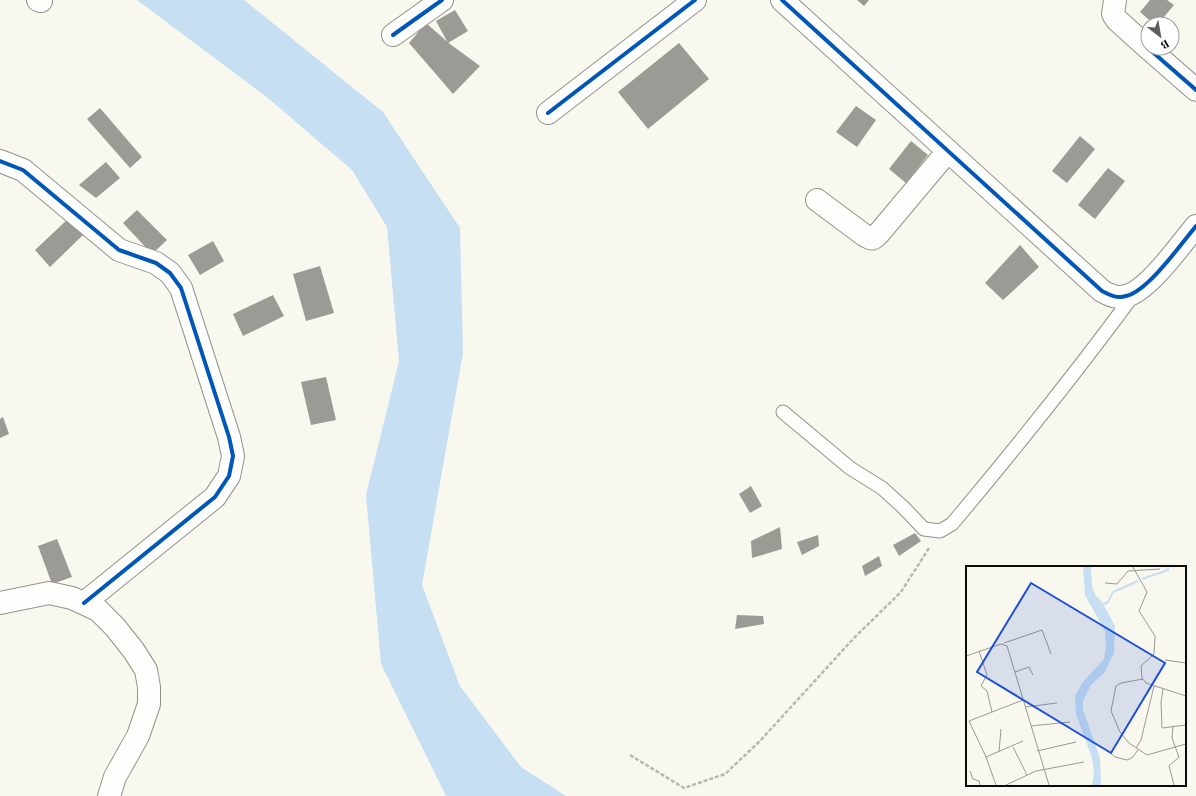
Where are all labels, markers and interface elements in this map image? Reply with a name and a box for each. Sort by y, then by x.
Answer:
north arrow [1140,16,1180,56]
text: B [1158,37,1172,54]
inset map [966,566,1186,786]

